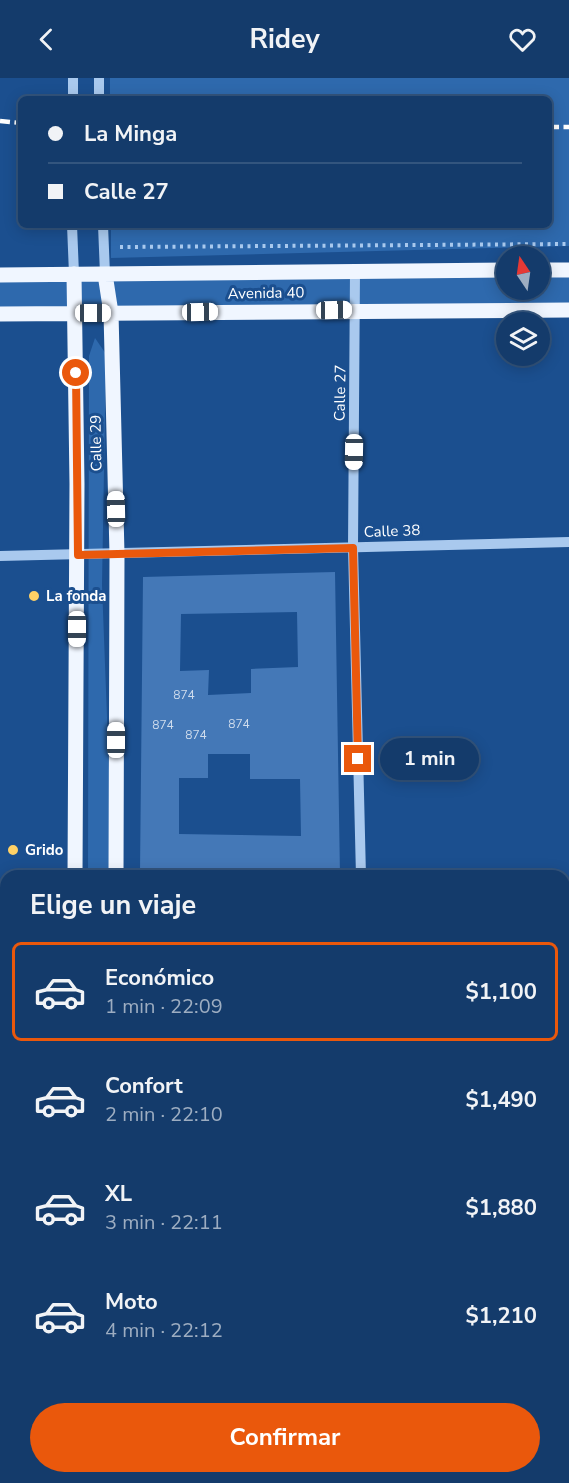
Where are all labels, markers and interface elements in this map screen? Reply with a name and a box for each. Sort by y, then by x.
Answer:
text: Ridey [249,21,320,58]
icon: back [30,23,63,56]
icon: heart [506,23,539,56]
text: La Minga [84,119,177,149]
text: Calle 27 [84,177,169,207]
north arrow [496,246,550,300]
map controls [496,246,550,366]
street label: Avenida 40 [227,282,305,304]
car [316,301,352,319]
car [182,303,218,321]
car [75,304,111,322]
button: layers [496,312,550,366]
route start [62,359,89,386]
street label: Calle 27 [330,365,350,421]
street label: Calle 29 [86,415,106,471]
car [345,434,363,470]
car [107,491,125,527]
street label: Calle 38 [363,520,421,542]
place label: La fonda [46,586,107,606]
marker: La fonda [27,589,41,603]
car [68,611,86,647]
house number: 874 [173,687,195,703]
house number: 874 [228,716,250,732]
house number: 874 [152,717,174,733]
car [107,722,125,758]
house number: 874 [185,727,207,743]
callout: 1 min [379,738,478,780]
route end [344,745,371,772]
text: 1 min [404,745,455,772]
place label: Grido [25,840,64,860]
marker: Grido [6,843,20,857]
text: Elige un viaje [30,887,196,924]
text: Económico [105,963,214,993]
icon: car [33,965,87,1019]
text: $1,100 [466,977,537,1007]
text: 1 min · 22:09 [105,993,223,1020]
text: Confort [105,1071,183,1101]
icon: car [33,1073,87,1127]
text: $1,490 [466,1085,537,1115]
text: 2 min · 22:10 [105,1101,223,1128]
text: XL [105,1179,132,1209]
icon: car [33,1181,87,1235]
text: $1,880 [466,1193,537,1223]
text: 3 min · 22:11 [105,1209,223,1236]
text: Moto [105,1287,158,1317]
icon: car [33,1289,87,1343]
text: $1,210 [466,1301,537,1331]
text: 4 min · 22:12 [105,1317,223,1344]
button: Confirmar [30,1403,540,1472]

